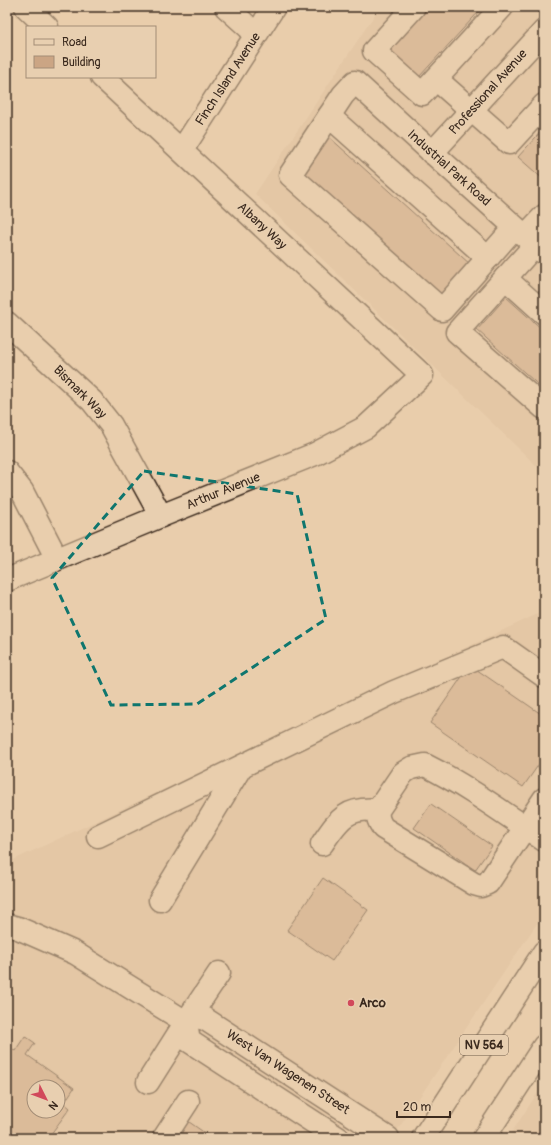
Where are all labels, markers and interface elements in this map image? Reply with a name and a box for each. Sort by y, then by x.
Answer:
legend [26,26,156,78]
street label: Finch Island Avenue [192,29,264,128]
text: Road [62,35,87,50]
street label: Professional Avenue [445,46,531,138]
text: Building [62,55,101,70]
street label: Industrial Park Road [404,126,494,210]
street label: Albany Way [234,199,290,253]
street label: Bismark Way [50,362,110,422]
street label: Arthur Avenue [184,469,263,513]
place label: Arco [359,995,386,1011]
marker: Arco [346,998,356,1008]
street label: West Van Wagenen Street [223,1026,353,1118]
road number: NV 564 [460,1035,508,1055]
north arrow [26,1079,66,1119]
scale bar [397,1093,450,1119]
text: N [45,1098,60,1113]
text: 20 m [403,1100,432,1115]

